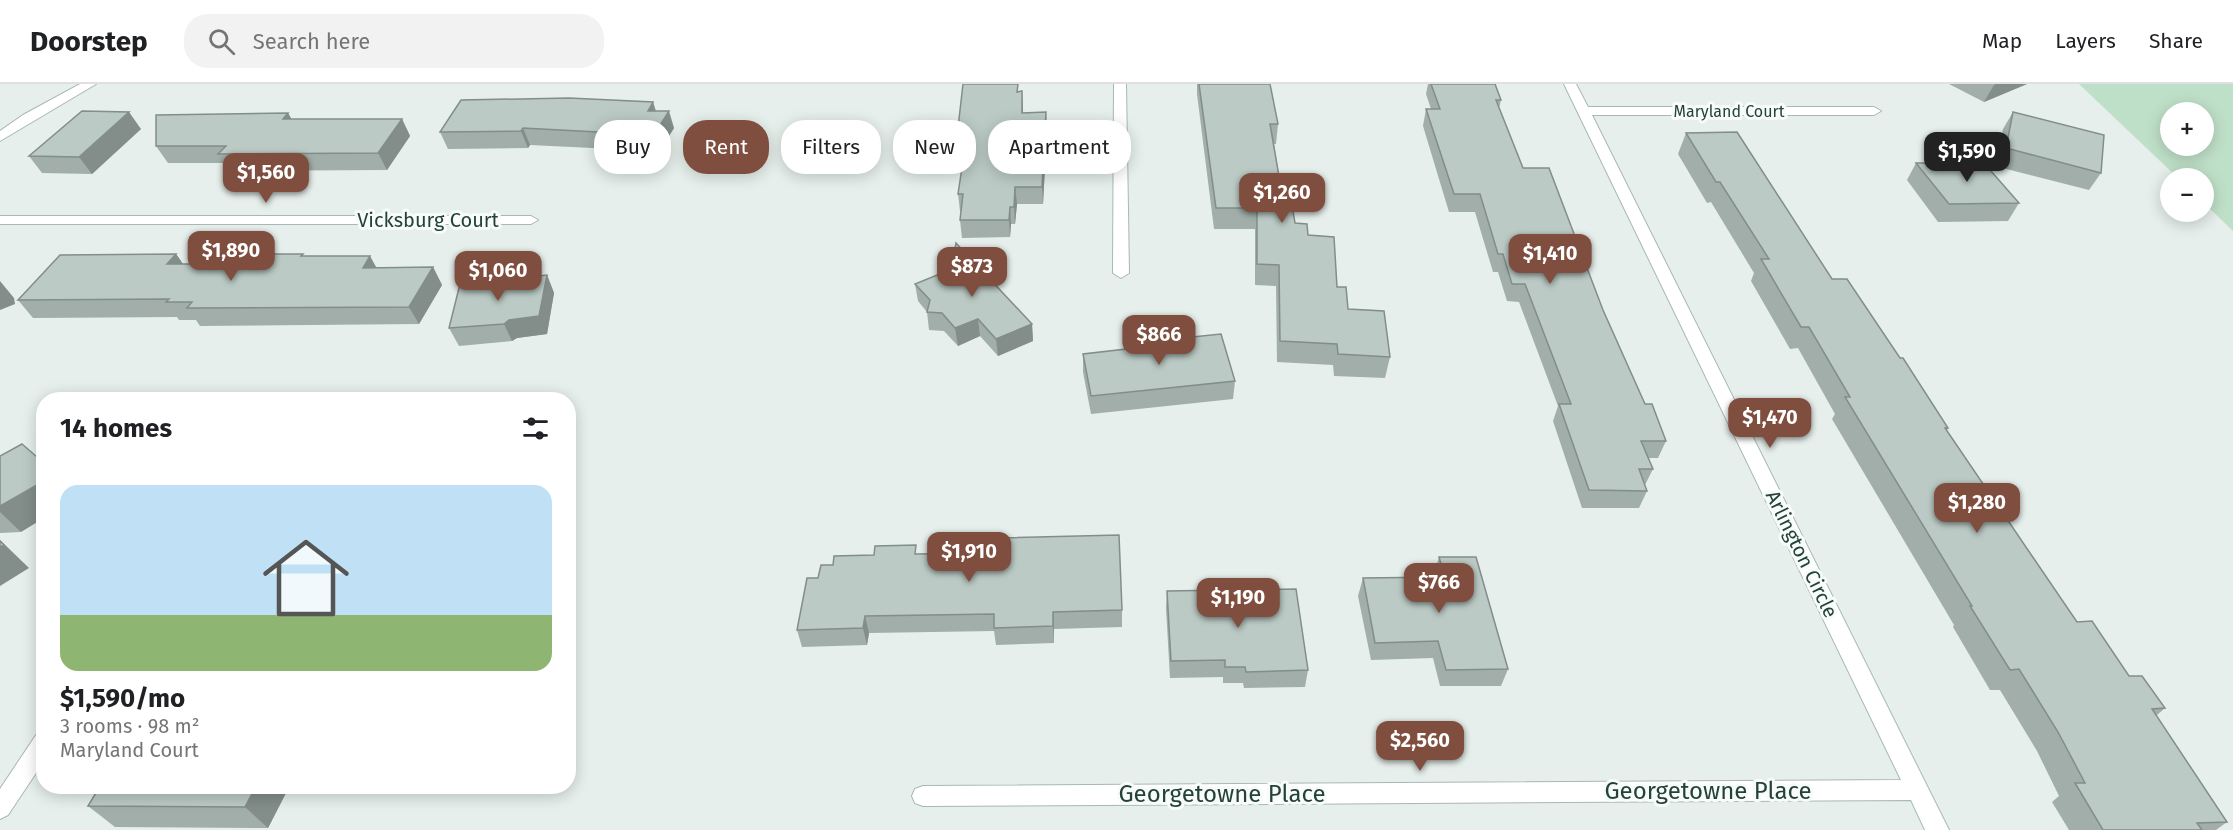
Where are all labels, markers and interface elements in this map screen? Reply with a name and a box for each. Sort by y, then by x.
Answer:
search box [184,14,604,68]
text: Doorstep [30,25,148,58]
icon: search [205,25,238,58]
text: Search here [253,28,370,55]
text: Map [1982,28,2022,54]
text: Layers [2055,28,2116,54]
text: Share [2149,28,2203,54]
street label: Maryland Court [1674,102,1785,121]
map controls [2160,102,2214,222]
button: + [2160,102,2214,156]
chip: Buy [594,120,671,174]
chip: Rent [683,120,769,174]
chip: Filters [781,120,881,174]
chip: New [893,120,976,174]
chip: Apartment [988,120,1131,174]
pin: $1,590 [1918,132,2016,183]
text: $1,590 [1938,139,1996,163]
pin: $1,560 [217,153,315,204]
text: $1,560 [237,160,295,184]
button: − [2160,168,2214,222]
pin: $1,260 [1233,173,1331,224]
text: $1,260 [1253,180,1311,204]
street label: Vicksburg Court [357,208,500,232]
pin: $1,890 [182,231,280,282]
pin: $1,410 [1501,234,1599,285]
text: $1,890 [202,238,260,262]
text: $1,410 [1523,241,1577,265]
pin: $873 [936,247,1008,298]
pin: $1,060 [449,251,547,302]
text: $873 [951,254,993,278]
text: $1,060 [469,258,527,282]
pin: $866 [1123,315,1195,366]
text: $866 [1136,322,1182,346]
pin: $1,470 [1721,398,1819,449]
text: $1,470 [1742,405,1798,429]
icon: filters [519,412,552,445]
text: 14 homes [60,413,172,444]
pin: $1,280 [1928,483,2026,534]
street label: Arlington Circle [1761,486,1843,622]
text: $1,280 [1948,490,2006,514]
icon: home [252,524,360,632]
pin: $1,910 [920,532,1018,583]
text: $1,910 [941,539,997,563]
pin: $766 [1403,563,1475,614]
text: $766 [1418,570,1460,594]
pin: $1,190 [1189,578,1287,629]
text: $1,190 [1211,585,1265,609]
text: $1,590/mo [60,683,185,714]
text: 3 rooms · 98 m² [60,714,200,738]
pin: $2,560 [1371,721,1469,772]
text: $2,560 [1390,728,1450,752]
text: Maryland Court [60,738,199,762]
street label: Georgetowne Place [1604,777,1812,805]
street label: Georgetowne Place [1118,780,1326,808]

